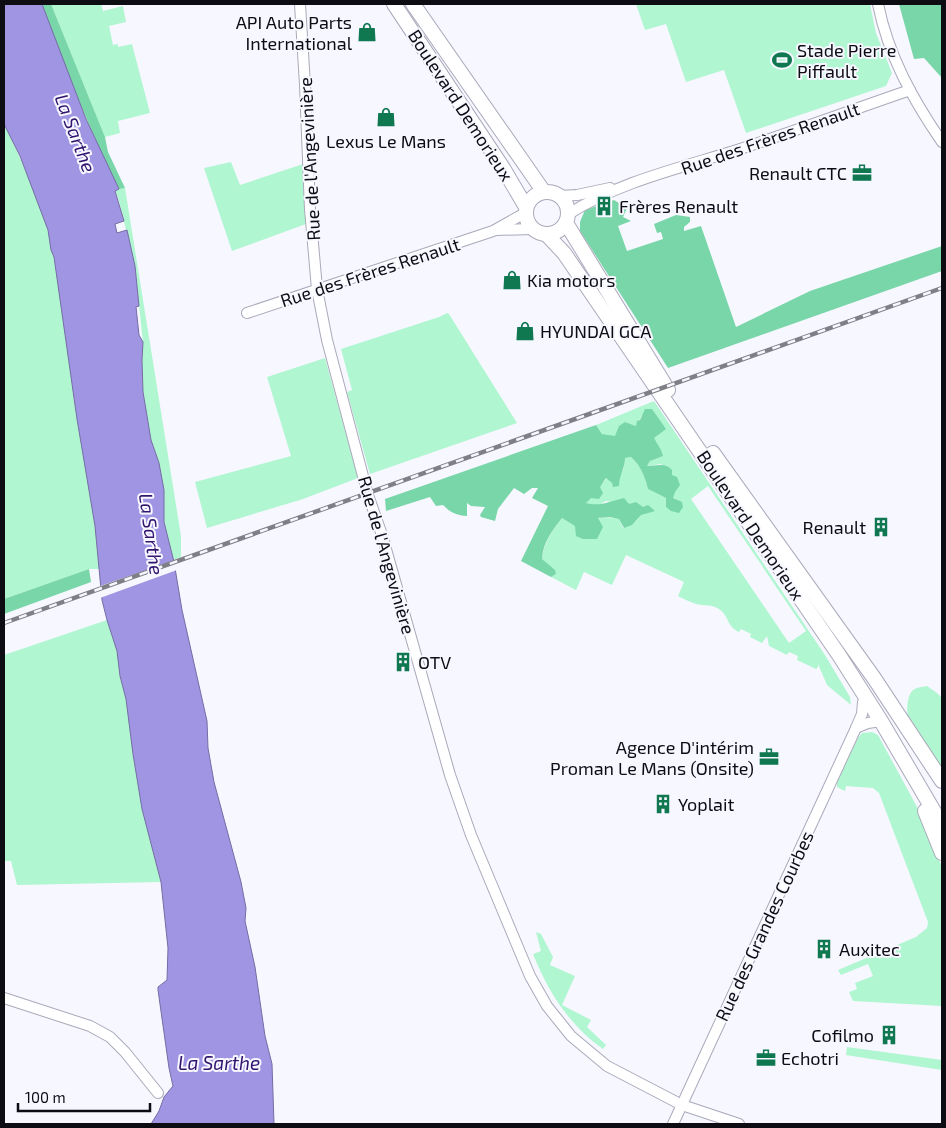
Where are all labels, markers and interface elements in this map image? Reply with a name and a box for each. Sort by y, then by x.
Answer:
place label: API Auto Parts International [236,11,353,54]
shop icon: API Auto Parts International [356,21,378,43]
street label: Boulevard Demorieux [404,25,518,185]
place label: Stade Pierre Piffault [797,39,896,82]
sports icon: Stade Pierre Piffault [771,49,793,71]
street label: Rue de l'Angevinière [294,77,324,241]
water label: La Sarthe [51,91,101,175]
street label: Rue des Frères Renault [678,97,862,179]
shop icon: Lexus Le Mans [375,106,397,128]
place label: Lexus Le Mans [326,130,446,152]
place label: Renault CTC [749,162,847,184]
office icon: Renault CTC [851,162,873,184]
building icon: Frères Renault [593,195,615,217]
place label: Frères Renault [619,195,738,217]
street label: Rue des Frères Renault [277,233,463,311]
shop icon: Kia motors [501,269,523,291]
place label: Kia motors [527,269,615,291]
shop icon: HYUNDAI GCA [514,320,536,342]
place label: HYUNDAI GCA [540,320,652,342]
street label: Boulevard Demorieux [693,446,810,605]
street label: Rue de l'Angevinière [354,473,420,637]
water label: La Sarthe [135,492,169,576]
place label: Renault [803,516,866,538]
building icon: Renault [870,516,892,538]
building icon: OTV [392,651,414,673]
place label: OTV [418,651,451,673]
place label: Agence D'intérim Proman Le Mans (Onsite) [550,736,754,779]
office icon: Agence D'intérim Proman Le Mans (Onsite) [758,746,780,768]
building icon: Yoplait [652,793,674,815]
place label: Yoplait [678,793,734,815]
street label: Rue des Grandes Courbes [710,827,818,1025]
building icon: Auxitec [813,938,835,960]
place label: Auxitec [839,938,900,960]
place label: Cofilmo [811,1024,874,1046]
building icon: Cofilmo [878,1024,900,1046]
office icon: Echotri [755,1047,777,1069]
place label: Echotri [781,1047,839,1069]
water label: La Sarthe [178,1051,260,1074]
scale bar [18,1080,150,1112]
text: 100 m [25,1088,66,1106]

